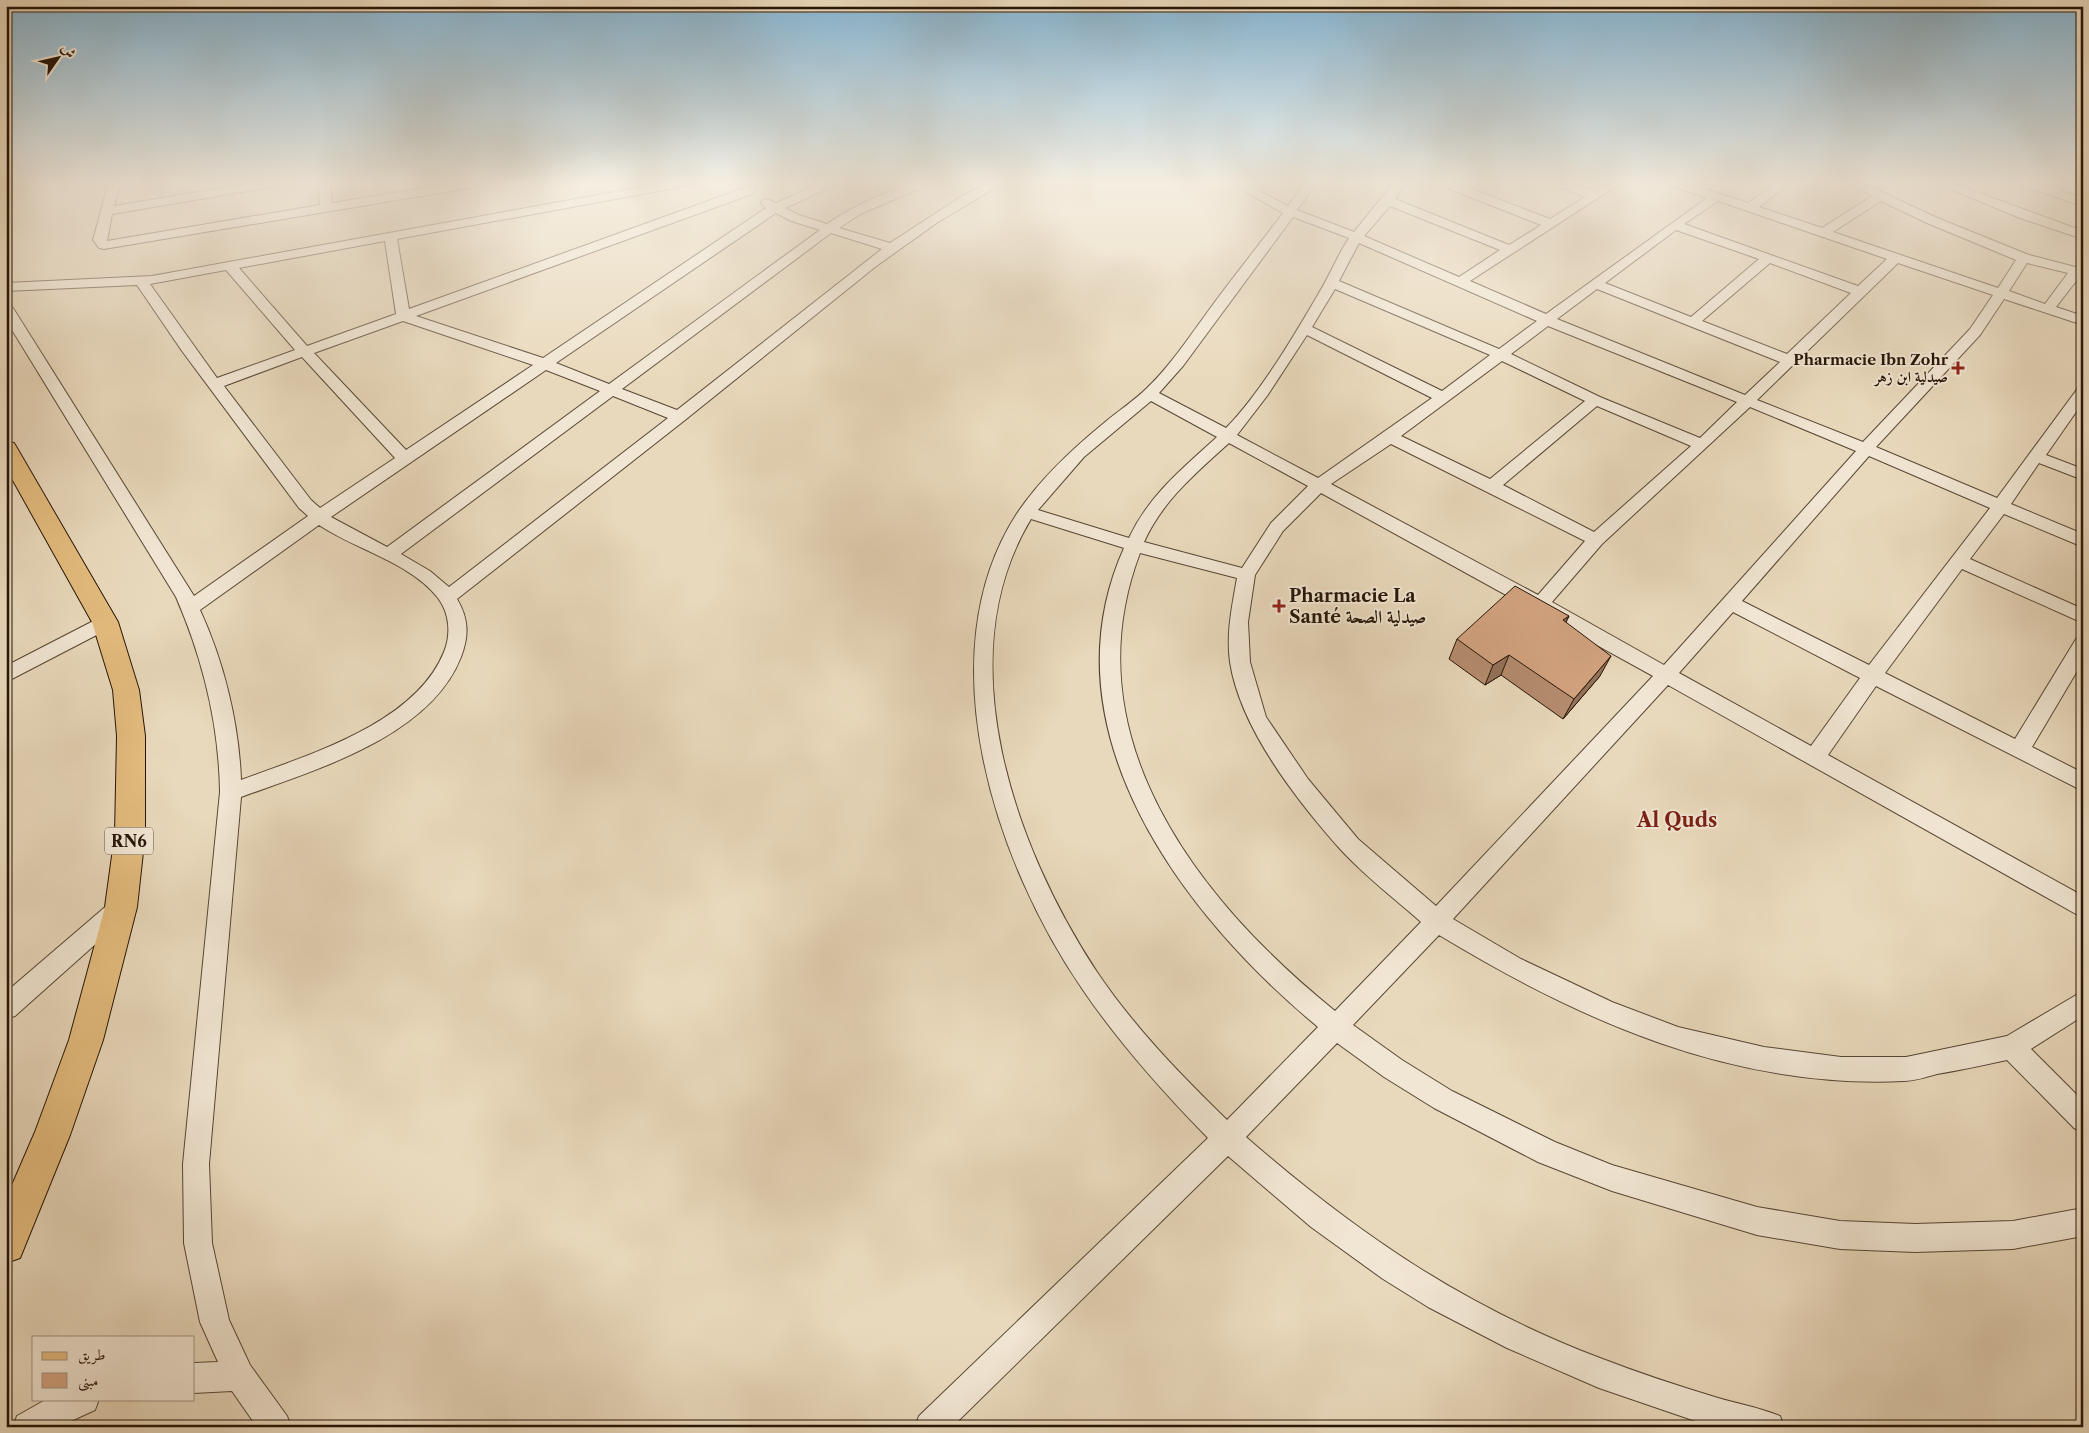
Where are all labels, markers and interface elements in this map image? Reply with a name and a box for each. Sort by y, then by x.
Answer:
north arrow [32,32,82,82]
text: ش [57,40,80,62]
place label: Pharmacie Ibn Zohr صيدلية ابن زهر [1793,350,1949,387]
marker: Pharmacie Ibn Zohr صيدلية ابن زهر [1952,362,1964,374]
place label: Pharmacie La Santé صيدلية الصحة [1289,585,1426,628]
marker: Pharmacie La Santé صيدلية الصحة [1273,600,1285,612]
district label: Al Quds [1636,808,1717,832]
road number: RN6 [105,828,153,854]
legend [32,1336,195,1400]
text: طريق [78,1345,105,1365]
text: مبنى [78,1371,98,1392]

